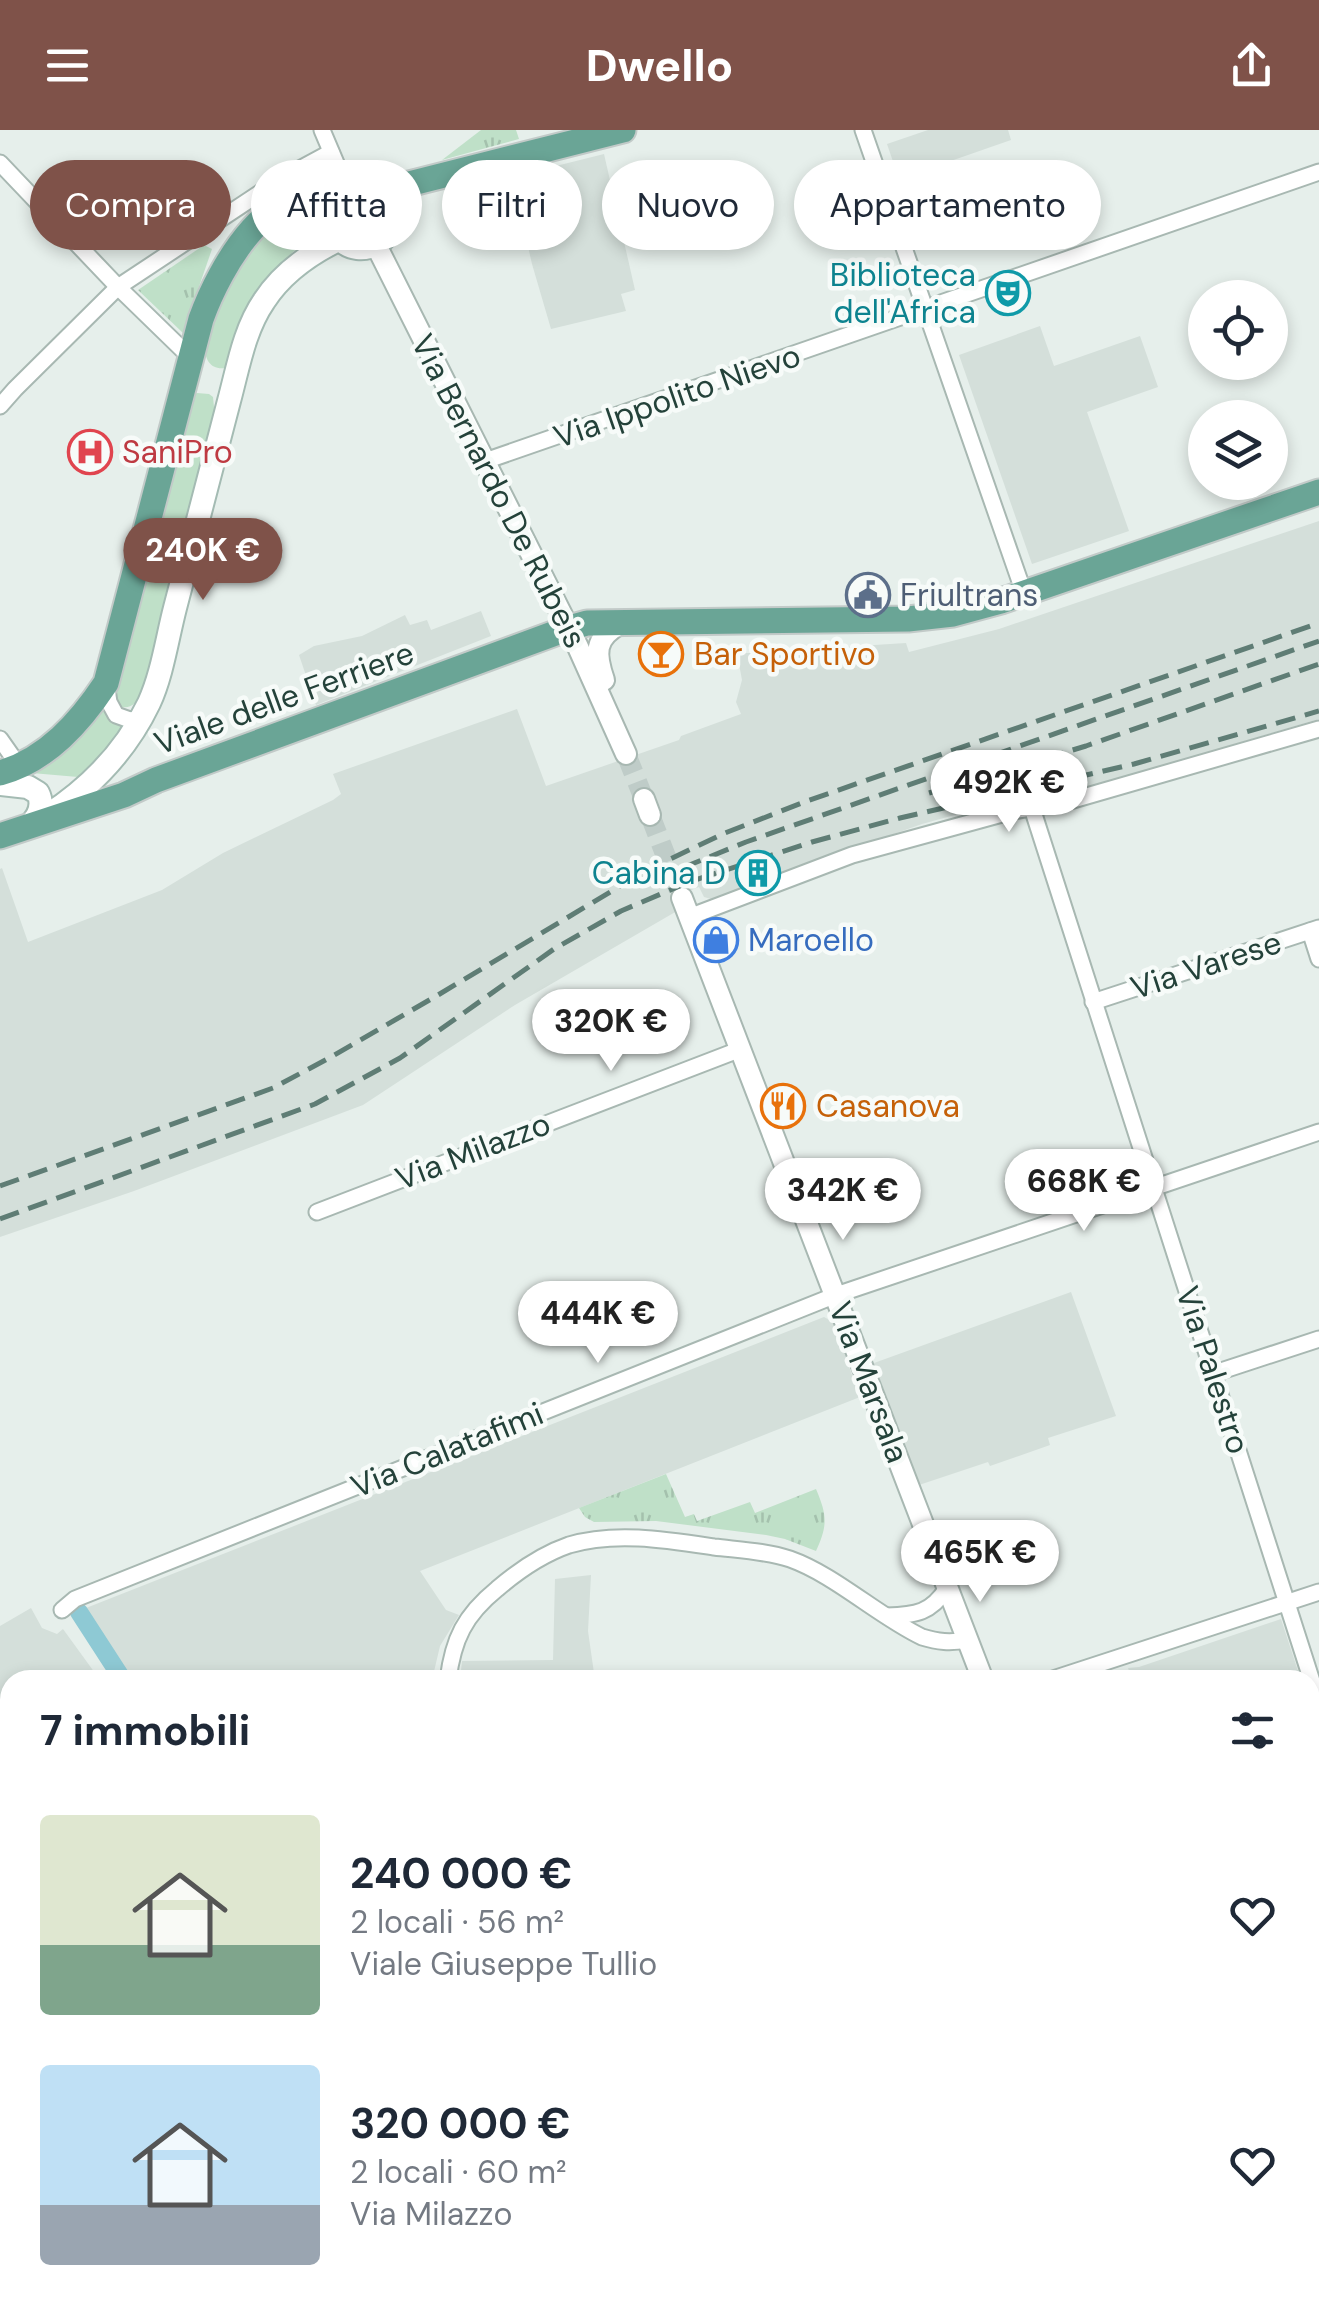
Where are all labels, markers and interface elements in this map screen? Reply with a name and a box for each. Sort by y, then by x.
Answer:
text: Dwello [586,36,733,95]
icon: menu [40,38,95,93]
icon: share [1224,38,1279,93]
chip: Compra [30,160,231,250]
chip: Affitta [251,160,422,250]
chip: Filtri [442,160,582,250]
chip: Nuovo [602,160,774,250]
chip: Appartamento [794,160,1101,250]
place label: Biblioteca dell'Africa [830,254,976,333]
theatre icon: Biblioteca dell'Africa [985,270,1031,316]
map controls [1188,280,1288,500]
button: locate [1188,280,1288,380]
street label: Via Bernardo De Rubeis [402,327,596,655]
street label: Via Ippolito Nievo [548,334,806,458]
button: layers [1188,400,1288,500]
hospital icon: SaniPro [67,429,113,475]
place label: SaniPro [122,431,233,473]
pin: 240K € [122,518,284,603]
text: 240K € [145,529,261,571]
public building icon: Friultrans [845,572,891,618]
place label: Friultrans [900,574,1038,616]
bar icon: Bar Sportivo [638,631,684,677]
street label: Viale delle Ferriere [149,632,419,764]
place label: Bar Sportivo [694,633,876,675]
pin: 492K € [928,750,1090,835]
text: 492K € [952,761,1066,803]
building icon: Cabina D [735,850,781,896]
place label: Cabina D [592,852,726,894]
shop icon: Maroello [693,917,739,963]
place label: Maroello [748,919,874,961]
street label: Via Varese [1125,921,1287,1009]
pin: 320K € [530,989,692,1074]
text: 320K € [554,1000,668,1042]
restaurant icon: Casanova [760,1083,806,1129]
place label: Casanova [816,1085,960,1127]
street label: Via Milazzo [390,1102,556,1200]
pin: 668K € [1003,1149,1165,1234]
pin: 342K € [762,1158,924,1243]
text: 668K € [1027,1160,1141,1202]
text: 342K € [787,1169,899,1211]
pin: 444K € [517,1281,679,1366]
street label: Via Palestro [1166,1281,1260,1459]
text: 444K € [540,1292,656,1334]
street label: Via Marsala [819,1295,919,1469]
street label: Via Calatafimi [345,1392,549,1508]
pin: 465K € [899,1520,1061,1605]
text: 465K € [923,1531,1037,1573]
text: 7 immobili [40,1703,250,1758]
icon: filters [1225,1703,1280,1758]
text: 240 000 € [350,1846,572,1901]
icon: home [120,1855,240,1975]
icon: heart [1225,1888,1280,1943]
text: 2 locali · 56 m² [350,1901,564,1943]
text: Viale Giuseppe Tullio [350,1943,657,1985]
text: 320 000 € [350,2096,571,2151]
icon: home [120,2105,240,2225]
icon: heart [1225,2138,1280,2193]
text: 2 locali · 60 m² [350,2151,567,2193]
text: Via Milazzo [350,2193,512,2235]

